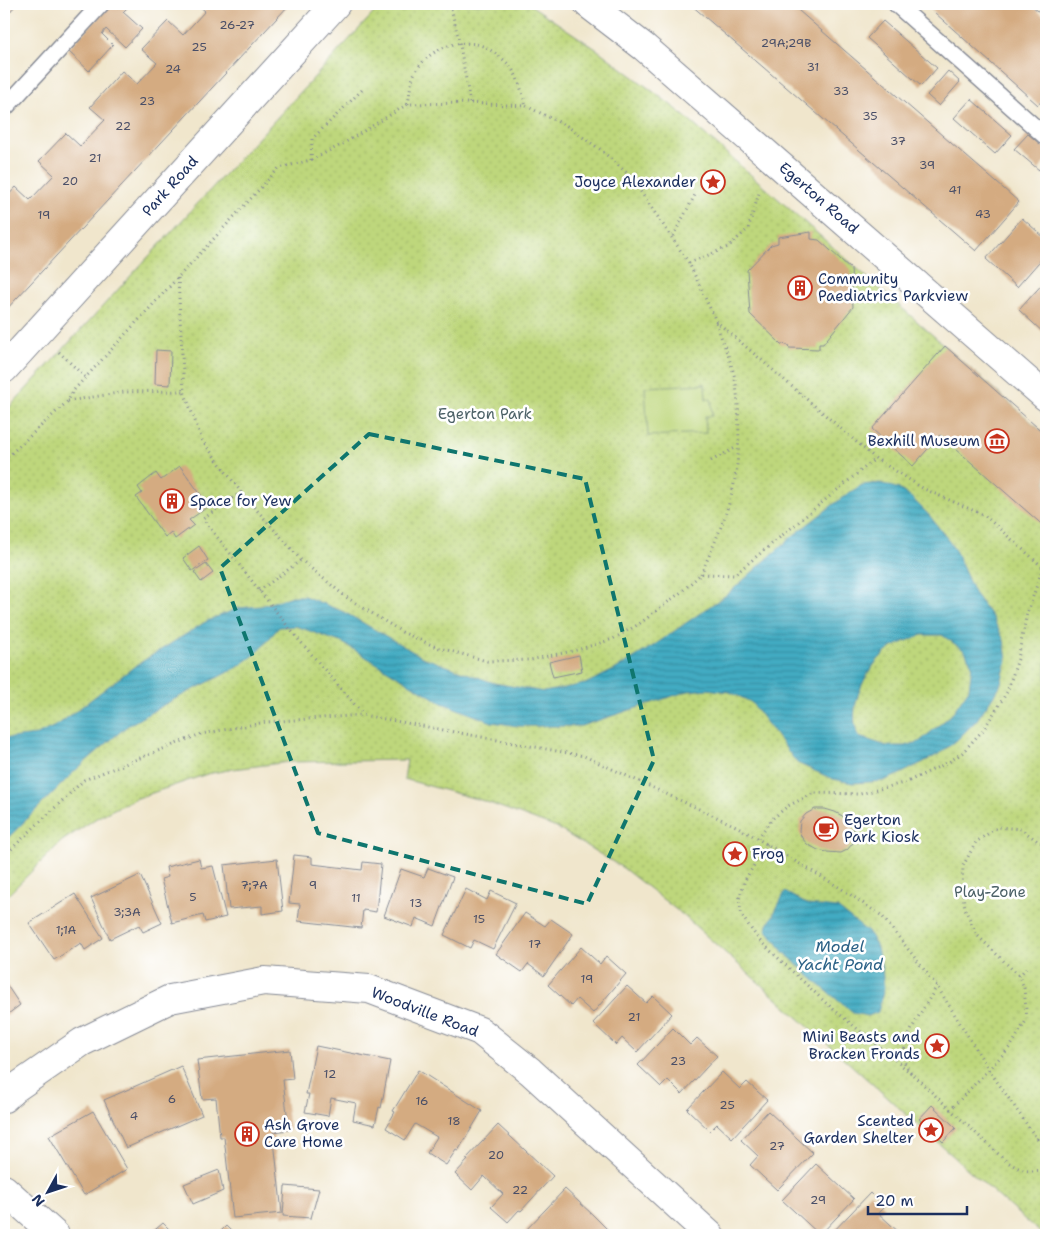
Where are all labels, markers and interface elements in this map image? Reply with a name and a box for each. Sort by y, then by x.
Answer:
house number: 26-27 [219,17,255,33]
house number: 29A;29B [761,35,811,51]
house number: 25 [191,39,207,55]
house number: 31 [807,59,819,75]
house number: 24 [165,61,181,77]
house number: 33 [833,83,849,99]
house number: 23 [139,93,155,109]
house number: 35 [862,108,878,124]
house number: 22 [115,118,131,134]
house number: 37 [890,133,906,149]
house number: 21 [89,150,101,166]
street label: Park Road [137,151,203,221]
house number: 39 [919,157,935,173]
street label: Egerton Road [775,158,864,239]
place icon: Joyce Alexander [700,169,726,195]
place label: Joyce Alexander [574,172,696,192]
house number: 20 [62,173,78,189]
house number: 41 [949,182,961,198]
house number: 43 [975,206,991,222]
house number: 19 [38,207,50,223]
place label: Community Paediatrics Parkview [818,269,968,306]
building icon: Community Paediatrics Parkview [787,275,813,301]
park label: Egerton Park [438,404,532,424]
museum icon: Bexhill Museum [984,428,1010,454]
place label: Bexhill Museum [868,431,980,451]
building icon: Space for Yew [159,488,185,514]
place label: Space for Yew [190,491,291,511]
place label: Egerton Park Kiosk [844,810,920,847]
cafe icon: Egerton Park Kiosk [813,816,839,842]
place icon: Frog [722,841,748,867]
place label: Frog [752,844,784,864]
house number: 7;7A [240,877,268,893]
house number: 9 [309,877,317,893]
park label: Play-Zone [954,882,1026,902]
house number: 5 [189,889,197,905]
house number: 11 [351,890,361,906]
house number: 13 [410,895,422,911]
house number: 3;3A [113,904,141,920]
house number: 15 [473,911,485,927]
house number: 1;1A [56,922,77,938]
house number: 17 [529,936,541,952]
water label: Model Yacht Pond [797,936,884,975]
house number: 19 [581,971,593,987]
street label: Woodville Road [368,982,482,1042]
house number: 21 [628,1009,640,1025]
place label: Mini Beasts and Bracken Fronds [803,1027,920,1064]
place icon: Mini Beasts and Bracken Fronds [924,1033,950,1059]
house number: 23 [670,1053,686,1069]
house number: 12 [324,1066,336,1082]
house number: 6 [168,1091,176,1107]
house number: 16 [415,1093,429,1109]
house number: 25 [719,1097,735,1113]
house number: 4 [130,1108,138,1124]
place label: Scented Garden Shelter [803,1111,914,1148]
house number: 18 [447,1113,461,1129]
place label: Ash Grove Care Home [264,1115,343,1152]
place icon: Scented Garden Shelter [918,1117,944,1143]
building icon: Ash Grove Care Home [234,1121,260,1147]
house number: 27 [769,1138,785,1154]
house number: 20 [488,1147,504,1163]
north arrow [22,1166,72,1216]
house number: 22 [512,1182,528,1198]
scale bar [868,1184,966,1216]
text: N [28,1190,49,1210]
text: 20 m [875,1191,914,1211]
house number: 29 [810,1192,826,1208]

